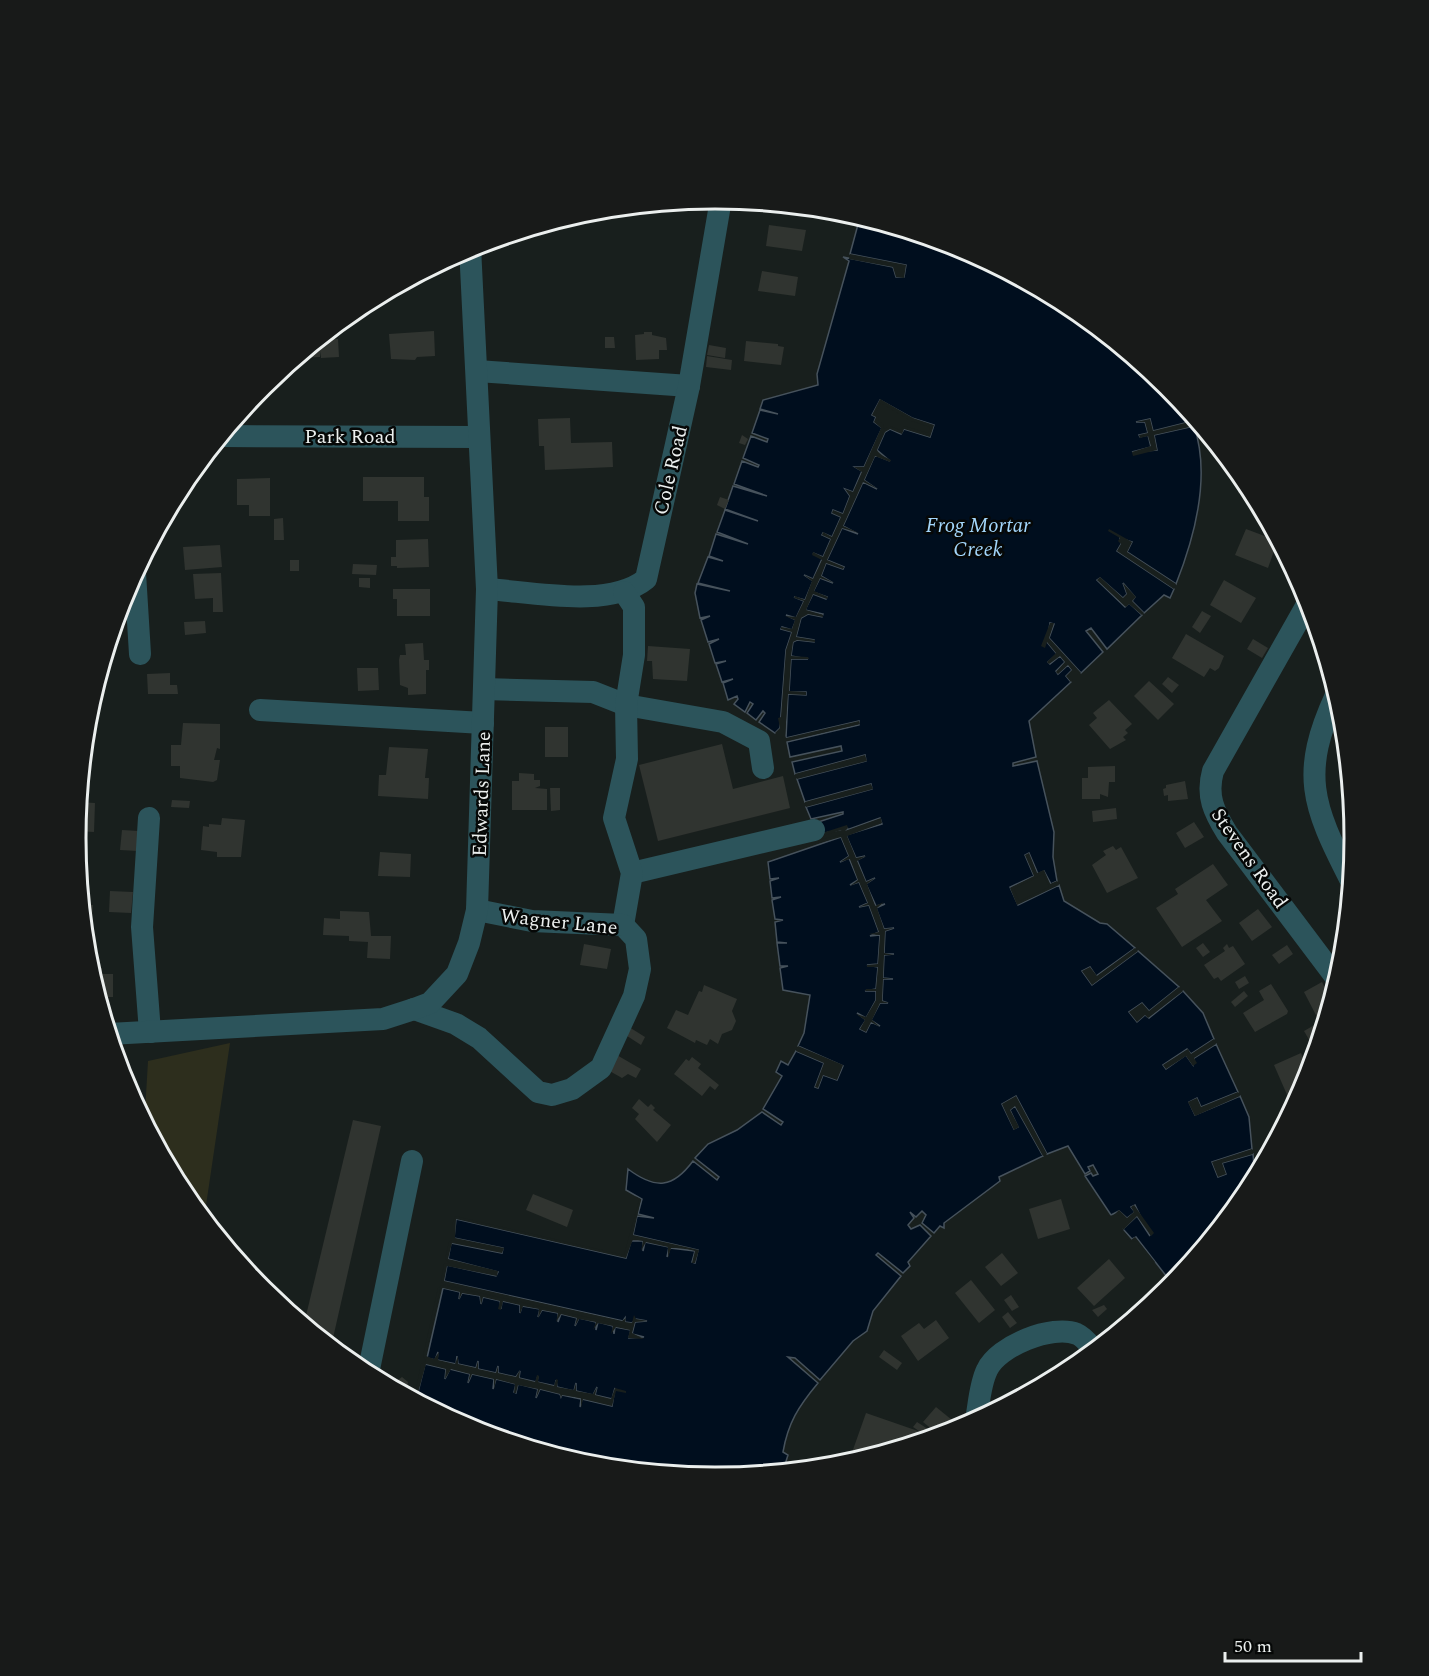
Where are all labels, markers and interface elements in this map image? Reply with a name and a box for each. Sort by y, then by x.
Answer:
street label: Park Road [304,422,396,452]
street label: Cole Road [646,423,696,518]
water label: Frog Mortar Creek [926,510,1031,566]
street label: Edwards Lane [465,731,499,857]
street label: Stevens Road [1203,802,1295,915]
street label: Wagner Lane [499,901,619,943]
scale bar [1225,1625,1362,1663]
text: 50 m [1234,1633,1272,1660]

